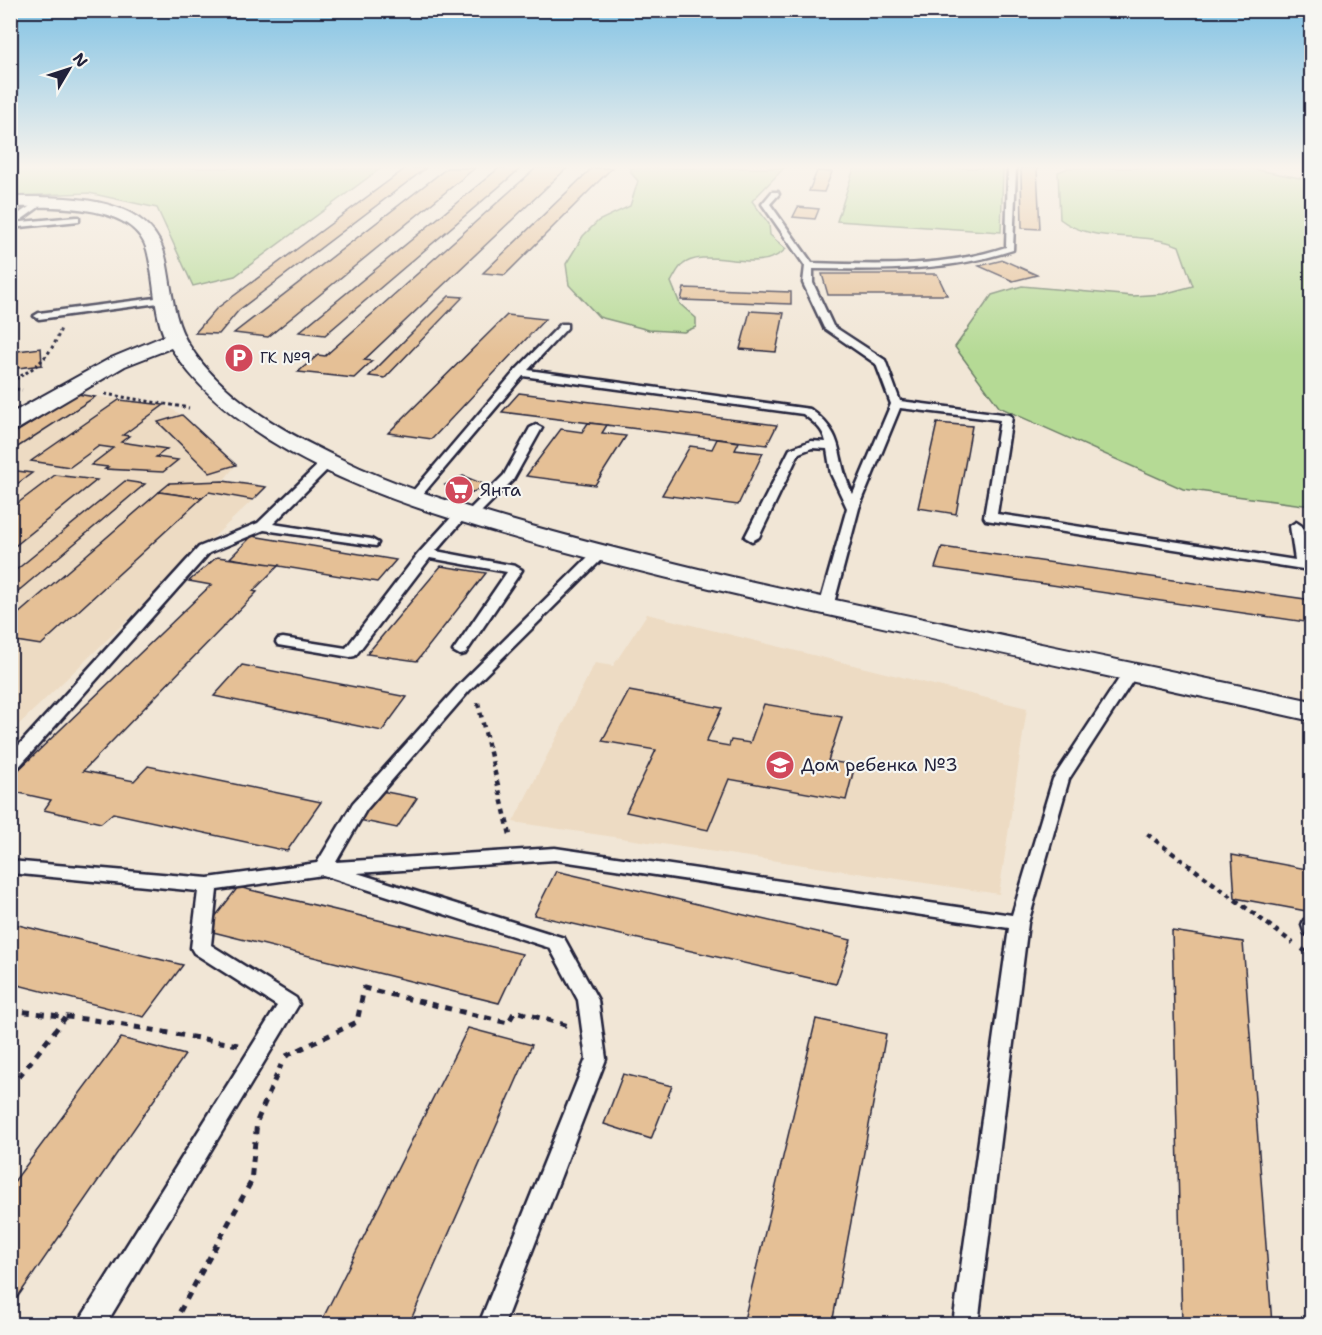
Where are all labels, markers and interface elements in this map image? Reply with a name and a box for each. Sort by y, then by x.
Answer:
north arrow [39,39,99,99]
text: N [68,48,92,71]
parking icon: ГК №9 [223,342,255,374]
place label: ГК №9 [260,348,311,368]
supermarket icon: Янта [443,474,475,506]
place label: Янта [480,478,521,502]
school or university icon: Дом ребенка №3 [764,749,796,781]
place label: Дом ребенка №3 [801,753,958,777]

